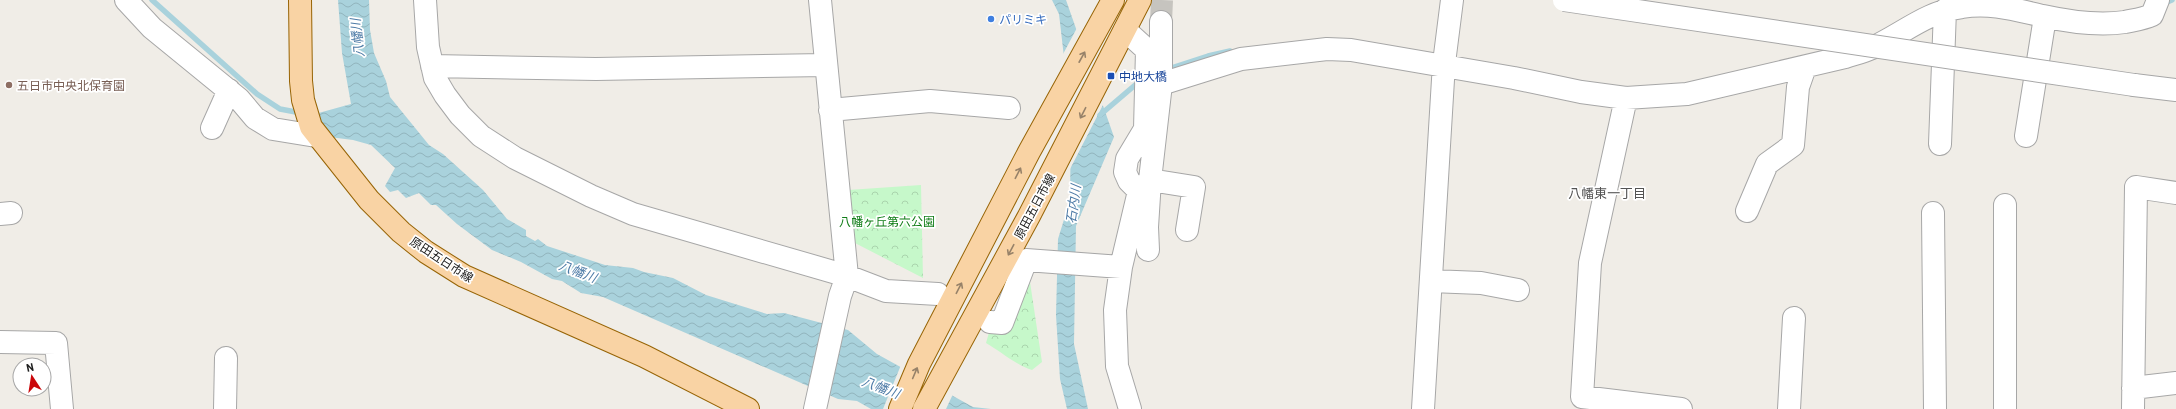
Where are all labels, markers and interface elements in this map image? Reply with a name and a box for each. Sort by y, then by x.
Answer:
place label: パリミキ [999,12,1047,26]
marker: パリミキ [986,14,996,24]
water label: 八幡川 [347,16,367,58]
one-way arrow [1079,51,1087,63]
place label: 中地大橋 [1119,69,1167,83]
marker: 中地大橋 [1106,71,1116,81]
place label: 五日市中央北保育園 [17,78,125,92]
marker: 五日市中央北保育園 [4,80,14,90]
one-way arrow [1078,106,1086,118]
one-way arrow [1015,167,1022,179]
street label: 原田五日市線 [1011,171,1057,241]
water label: 石内川 [1062,182,1084,224]
district label: 八幡東一丁目 [1568,185,1646,201]
park label: 八幡ヶ丘第六公園 [839,214,935,228]
street label: 原田五日市線 [408,234,476,284]
one-way arrow [1006,244,1014,256]
water label: 八幡川 [557,257,601,286]
one-way arrow [955,282,963,294]
north arrow [12,357,52,397]
text: N [25,360,35,374]
one-way arrow [912,367,919,379]
water label: 八幡川 [860,373,904,402]

